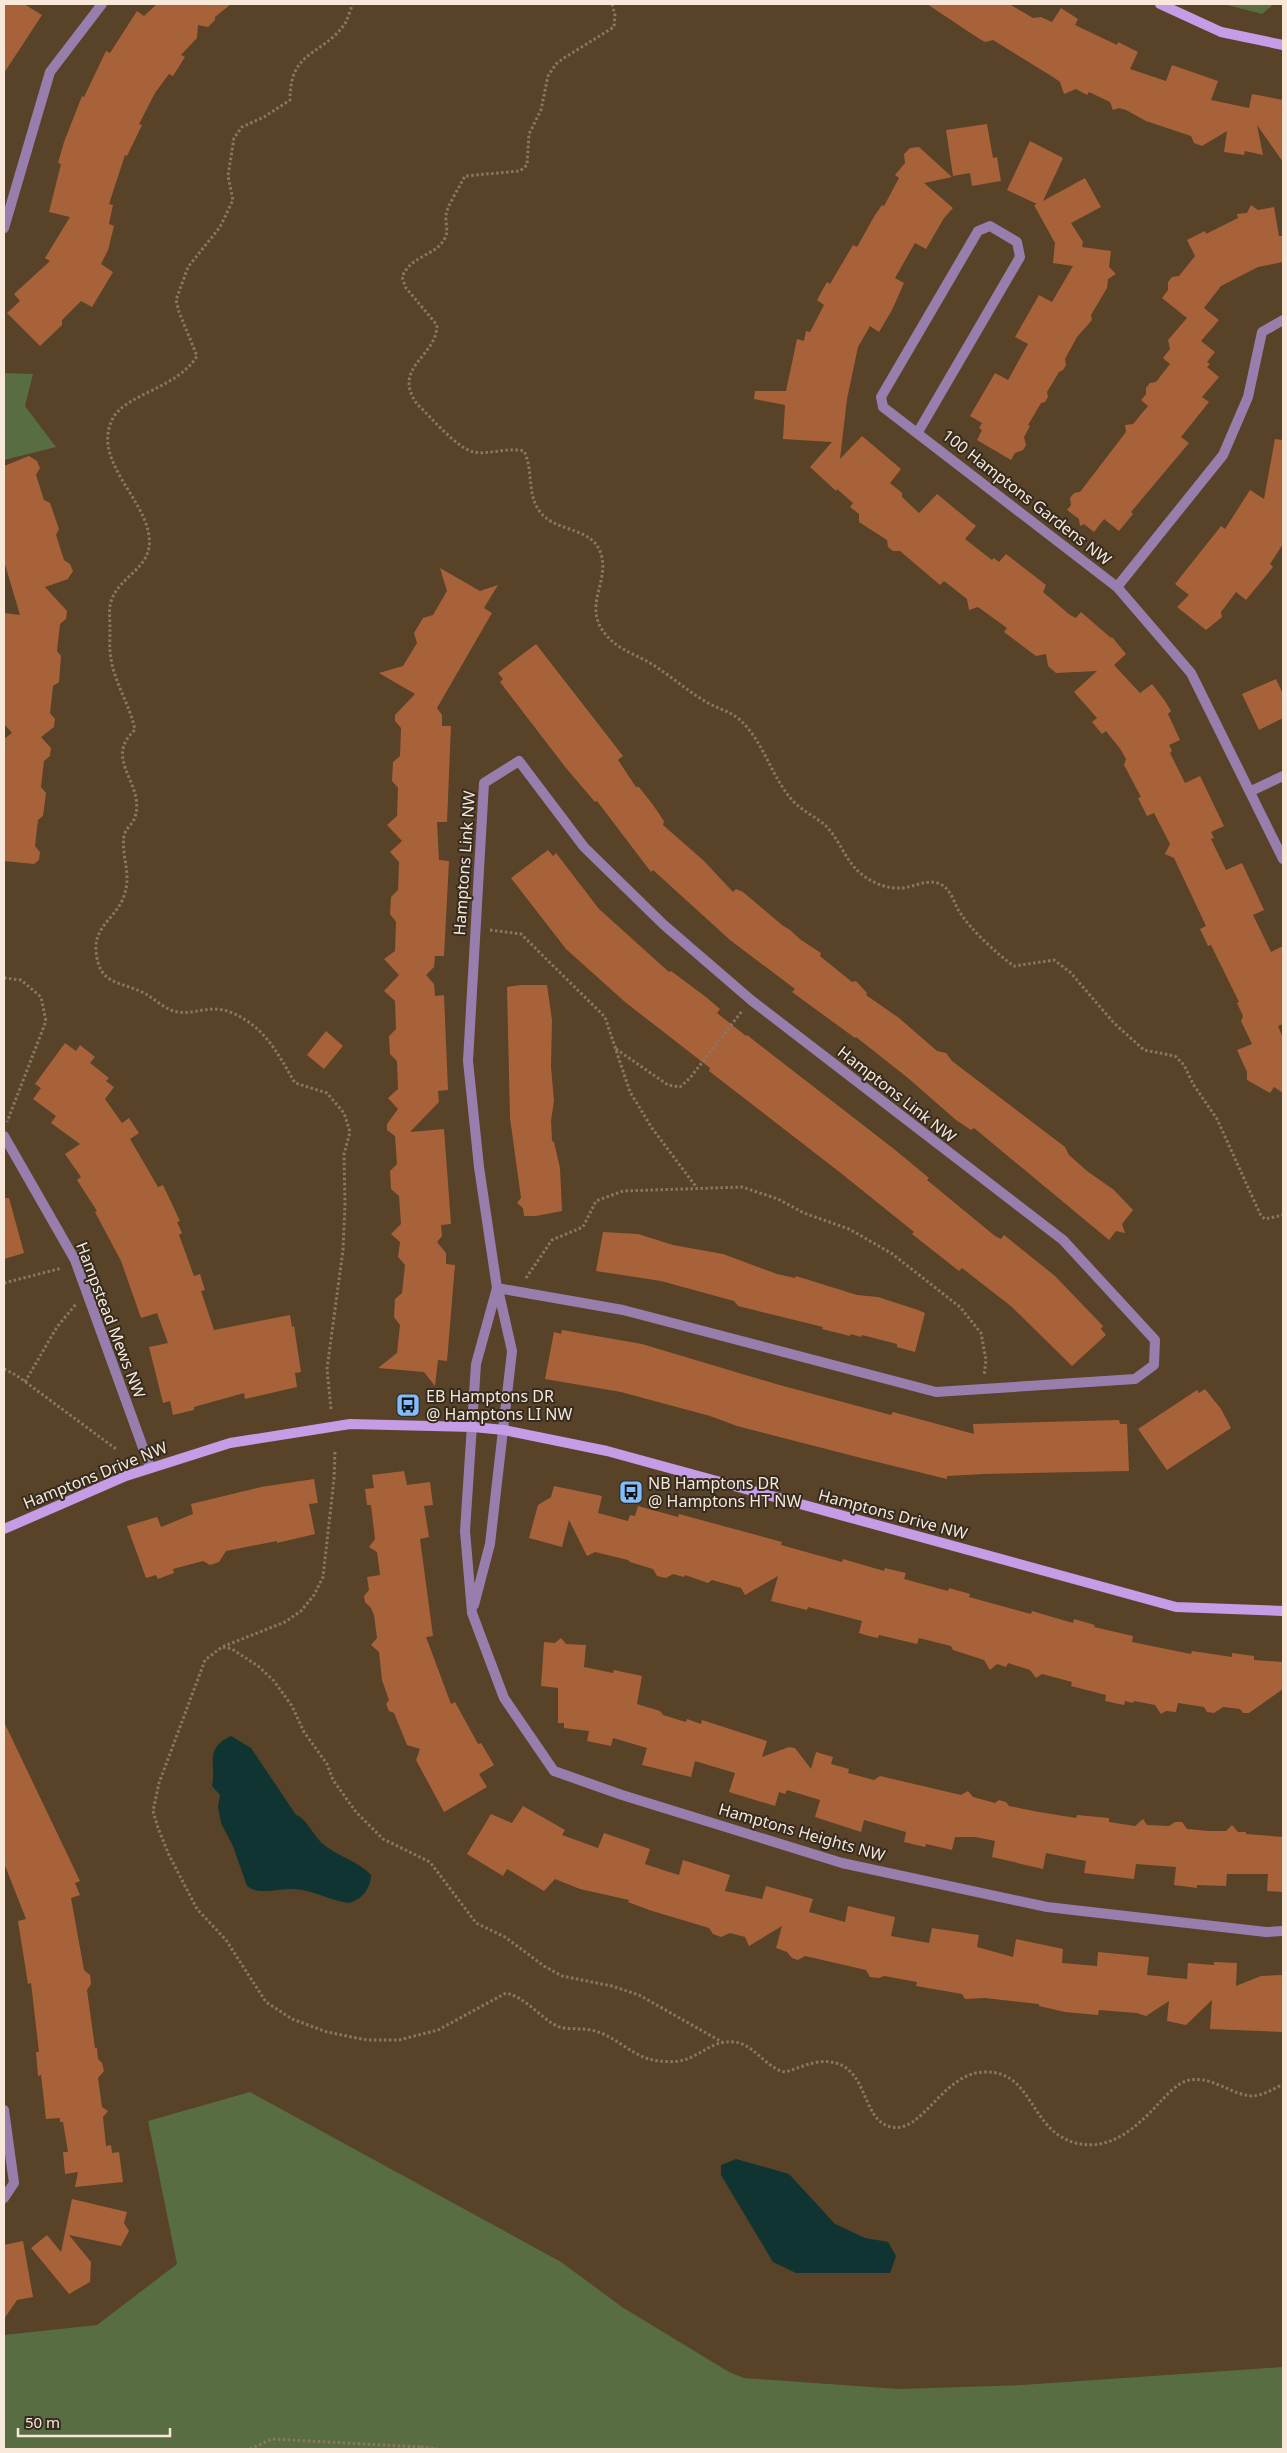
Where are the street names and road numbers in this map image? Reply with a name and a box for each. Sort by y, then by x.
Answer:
street label: 100 Hamptons Gardens NW [938,424,1116,570]
street label: Hamptons Link NW [448,790,480,936]
street label: Hamptons Link NW [833,1041,961,1147]
street label: Hampstead Mews NW [71,1239,151,1401]
street label: Hamptons Drive NW [20,1436,170,1514]
street label: Hamptons Drive NW [816,1484,970,1545]
street label: Hamptons Heights NW [716,1798,888,1866]

